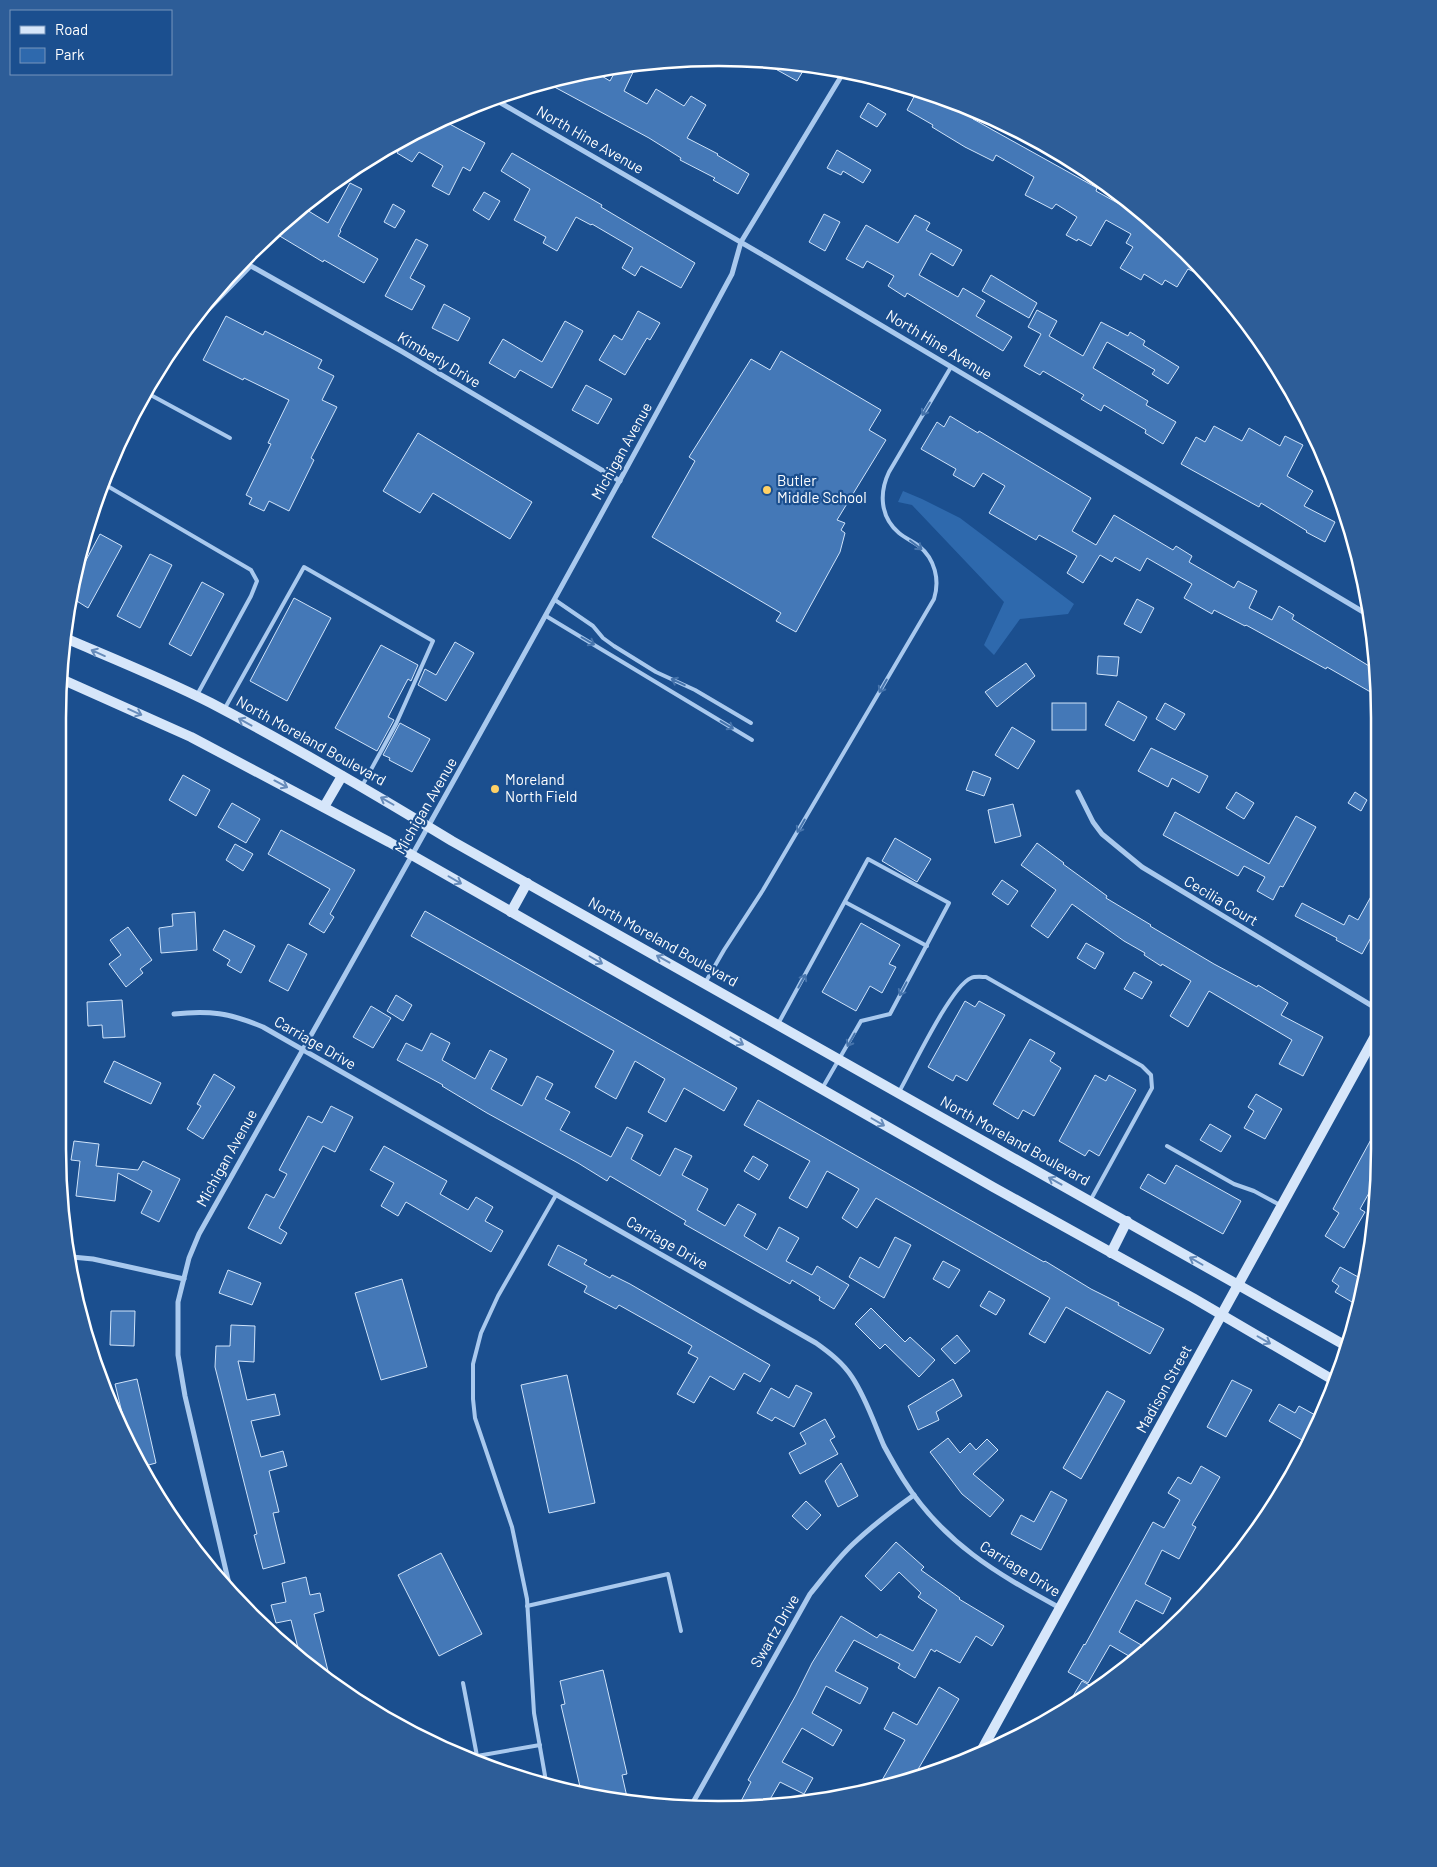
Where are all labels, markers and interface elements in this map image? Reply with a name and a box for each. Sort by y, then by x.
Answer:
legend [10,10,172,75]
text: Road [55,20,88,38]
text: Park [55,45,85,63]
street label: North Hine Avenue [534,101,647,177]
street label: North Hine Avenue [883,305,996,383]
street label: Kimberly Drive [395,327,484,391]
street label: Michigan Avenue [587,399,655,502]
one-way arrow [921,401,931,415]
place label: Butler Middle School [777,471,867,506]
marker: Butler Middle School [761,484,773,496]
one-way arrow [910,539,923,550]
one-way arrow [580,637,594,647]
one-way arrow [91,647,106,657]
one-way arrow [671,677,686,687]
one-way arrow [878,679,888,693]
street label: North Moreland Boulevard [234,691,389,789]
one-way arrow [127,708,142,717]
one-way arrow [238,717,253,726]
one-way arrow [720,720,734,730]
street label: Michigan Avenue [390,754,460,857]
place label: Moreland North Field [505,770,578,805]
one-way arrow [274,779,288,789]
marker: Moreland North Field [489,783,501,795]
one-way arrow [380,796,395,805]
one-way arrow [795,819,805,833]
street label: Cecilia Court [1181,871,1262,929]
one-way arrow [447,875,461,885]
street label: North Moreland Boulevard [586,892,741,990]
one-way arrow [655,954,670,964]
one-way arrow [588,956,602,966]
one-way arrow [797,975,807,989]
one-way arrow [898,982,908,996]
street label: Carriage Drive [271,1011,360,1073]
one-way arrow [845,1032,855,1047]
one-way arrow [729,1036,743,1046]
street label: North Moreland Boulevard [938,1091,1093,1189]
street label: Michigan Avenue [192,1106,260,1209]
one-way arrow [870,1117,884,1127]
one-way arrow [1048,1176,1063,1185]
street label: Carriage Drive [623,1211,712,1273]
one-way arrow [1189,1256,1204,1266]
one-way arrow [1257,1335,1271,1345]
street label: Madison Street [1132,1341,1195,1436]
street label: Carriage Drive [977,1536,1064,1600]
street label: Swartz Drive [746,1591,802,1670]

